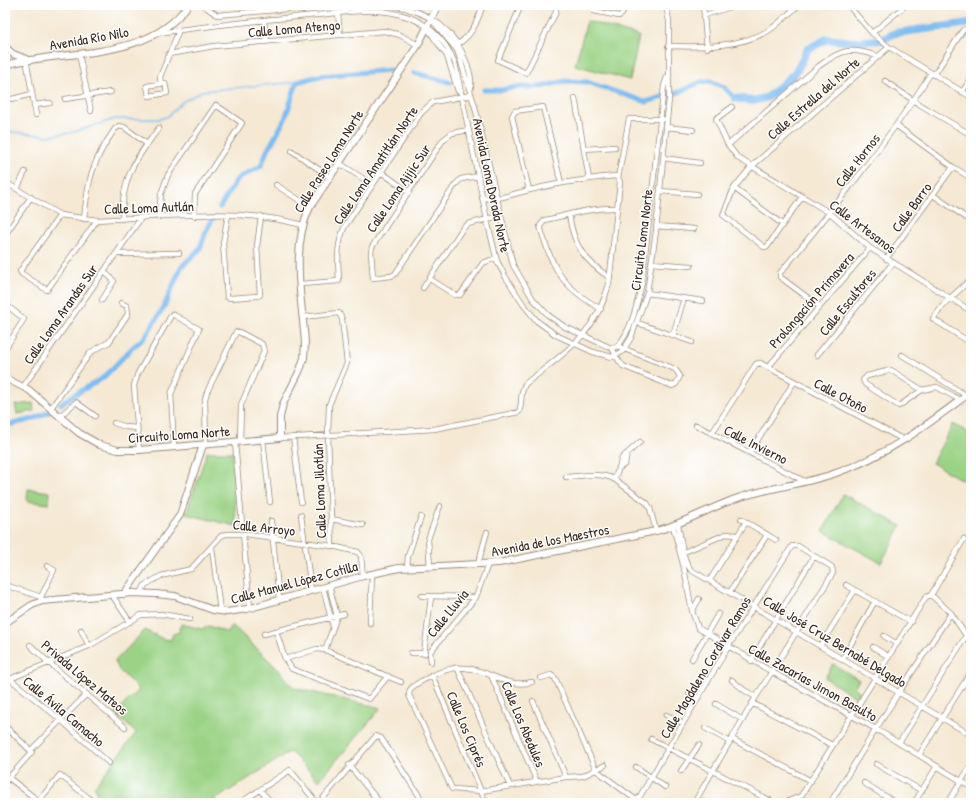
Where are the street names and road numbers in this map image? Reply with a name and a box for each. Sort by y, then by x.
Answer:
street label: Calle Loma Atengo [247,14,341,42]
street label: Avenida Río Nilo [48,22,130,54]
street label: Calle Estrella del Norte [763,52,864,144]
street label: Calle Loma Amatitlán Norte [328,102,422,228]
street label: Calle Paseo Loma Norte [289,106,368,216]
street label: Avenida Loma Dorada Norte [468,116,516,254]
street label: Calle Hornos [830,129,884,191]
street label: Calle Loma Ajijic Sur [361,140,436,236]
street label: Calle Barro [887,178,936,236]
street label: Circuito Loma Norte [625,188,657,292]
street label: Calle Artesanos [826,195,900,257]
street label: Calle Loma Autlán [104,196,194,218]
street label: Prolongación Primavera [764,248,859,353]
street label: Calle Loma Arandas Sur [18,260,102,368]
street label: Calle Escultores [814,264,880,340]
street label: Calle Otoño [811,373,871,417]
street label: Calle Invierno [721,420,791,468]
street label: Circuito Loma Norte [127,421,231,447]
street label: Calle Loma Jilotlán [308,443,330,539]
street label: Calle Arroyo [232,514,297,541]
street label: Avenida de los Maestros [489,519,611,561]
street label: Calle Manuel López Cotilla [228,556,360,609]
street label: Calle Lluvia [422,585,473,641]
street label: Calle José Cruz Bernabé Delgado [759,591,911,692]
street label: Calle Magdaleno Cordivar Ramos [655,592,756,742]
street label: Privada López Mateos [37,635,132,720]
street label: Calle Zacarías Jimon Basulto [745,639,881,726]
street label: Calle Ávila Camacho [19,671,109,751]
street label: Calle Los Abedules [497,678,551,770]
street label: Calle Los Ciprés [442,688,491,770]

